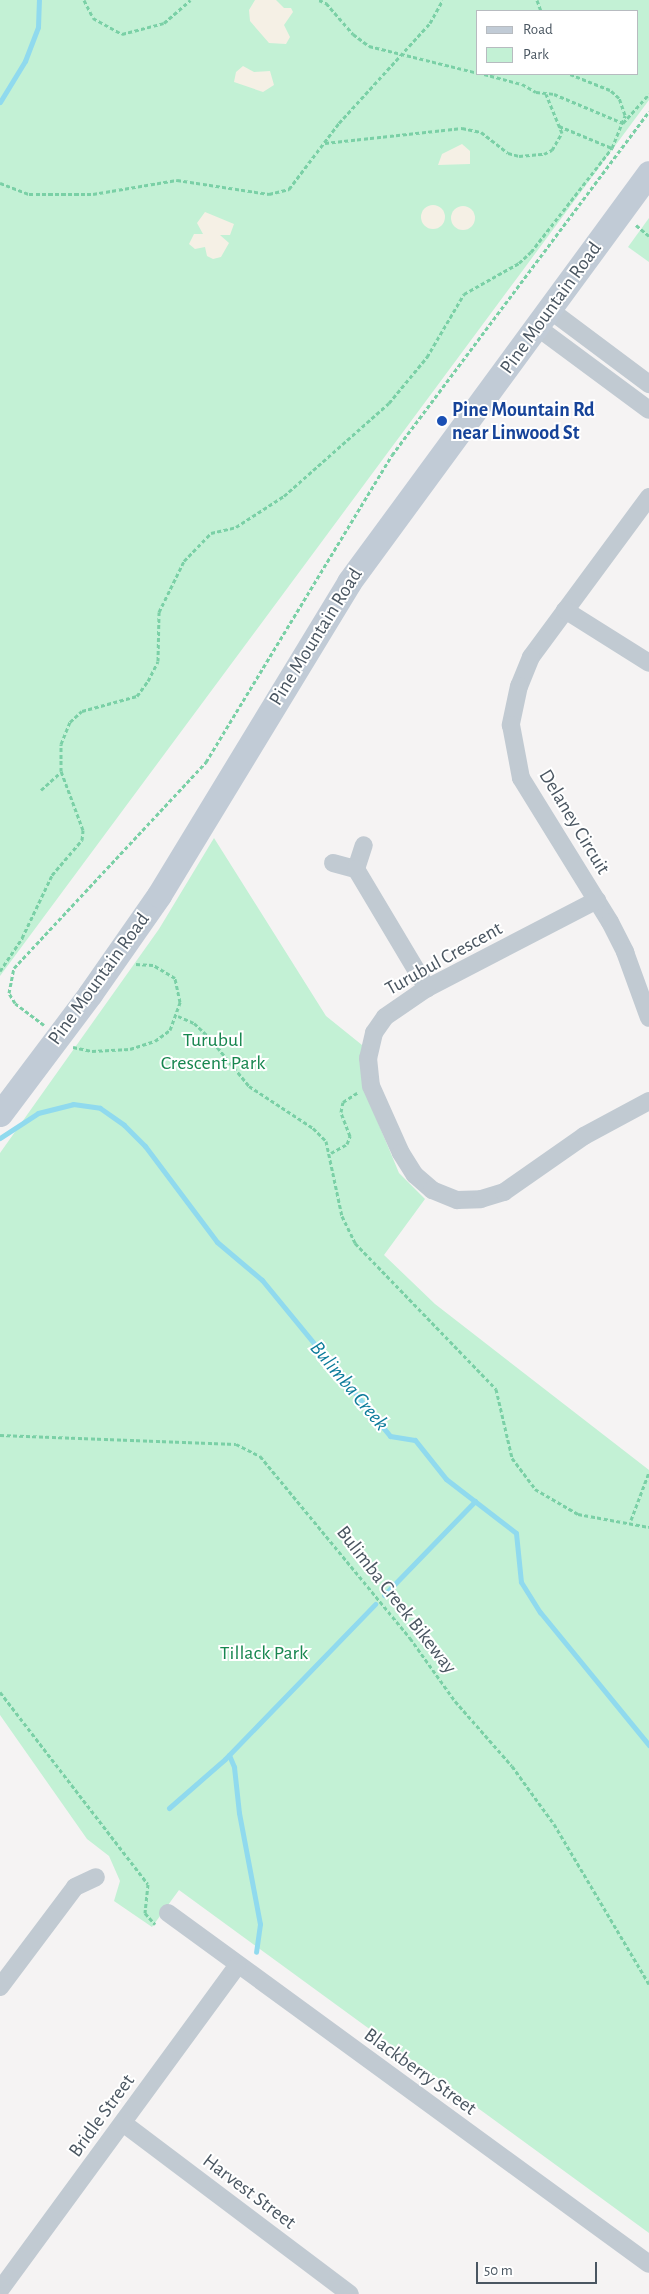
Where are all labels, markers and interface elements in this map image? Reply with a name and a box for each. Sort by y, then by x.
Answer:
legend [477,10,639,75]
text: Road [523,22,553,37]
text: Park [523,47,549,62]
street label: Pine Mountain Road [495,237,607,379]
place label: Pine Mountain Rd near Linwood St [452,398,595,445]
marker: Pine Mountain Rd near Linwood St [436,415,448,427]
street label: Pine Mountain Road [264,564,368,710]
street label: Delaney Circuit [533,765,615,879]
street label: Pine Mountain Road [43,908,155,1050]
street label: Turubul Crescent [381,917,507,1001]
park label: Turubul Crescent Park [161,1029,265,1076]
water label: Bulimba Creek [304,1336,394,1436]
street label: Bulimba Creek Bikeway [331,1521,461,1679]
park label: Tillack Park [220,1641,308,1665]
street label: Blackberry Street [359,2023,481,2121]
street label: Bridle Street [64,2070,140,2162]
street label: Harvest Street [198,2149,300,2235]
scale bar [479,2252,600,2284]
text: 50 m [484,2263,513,2278]

